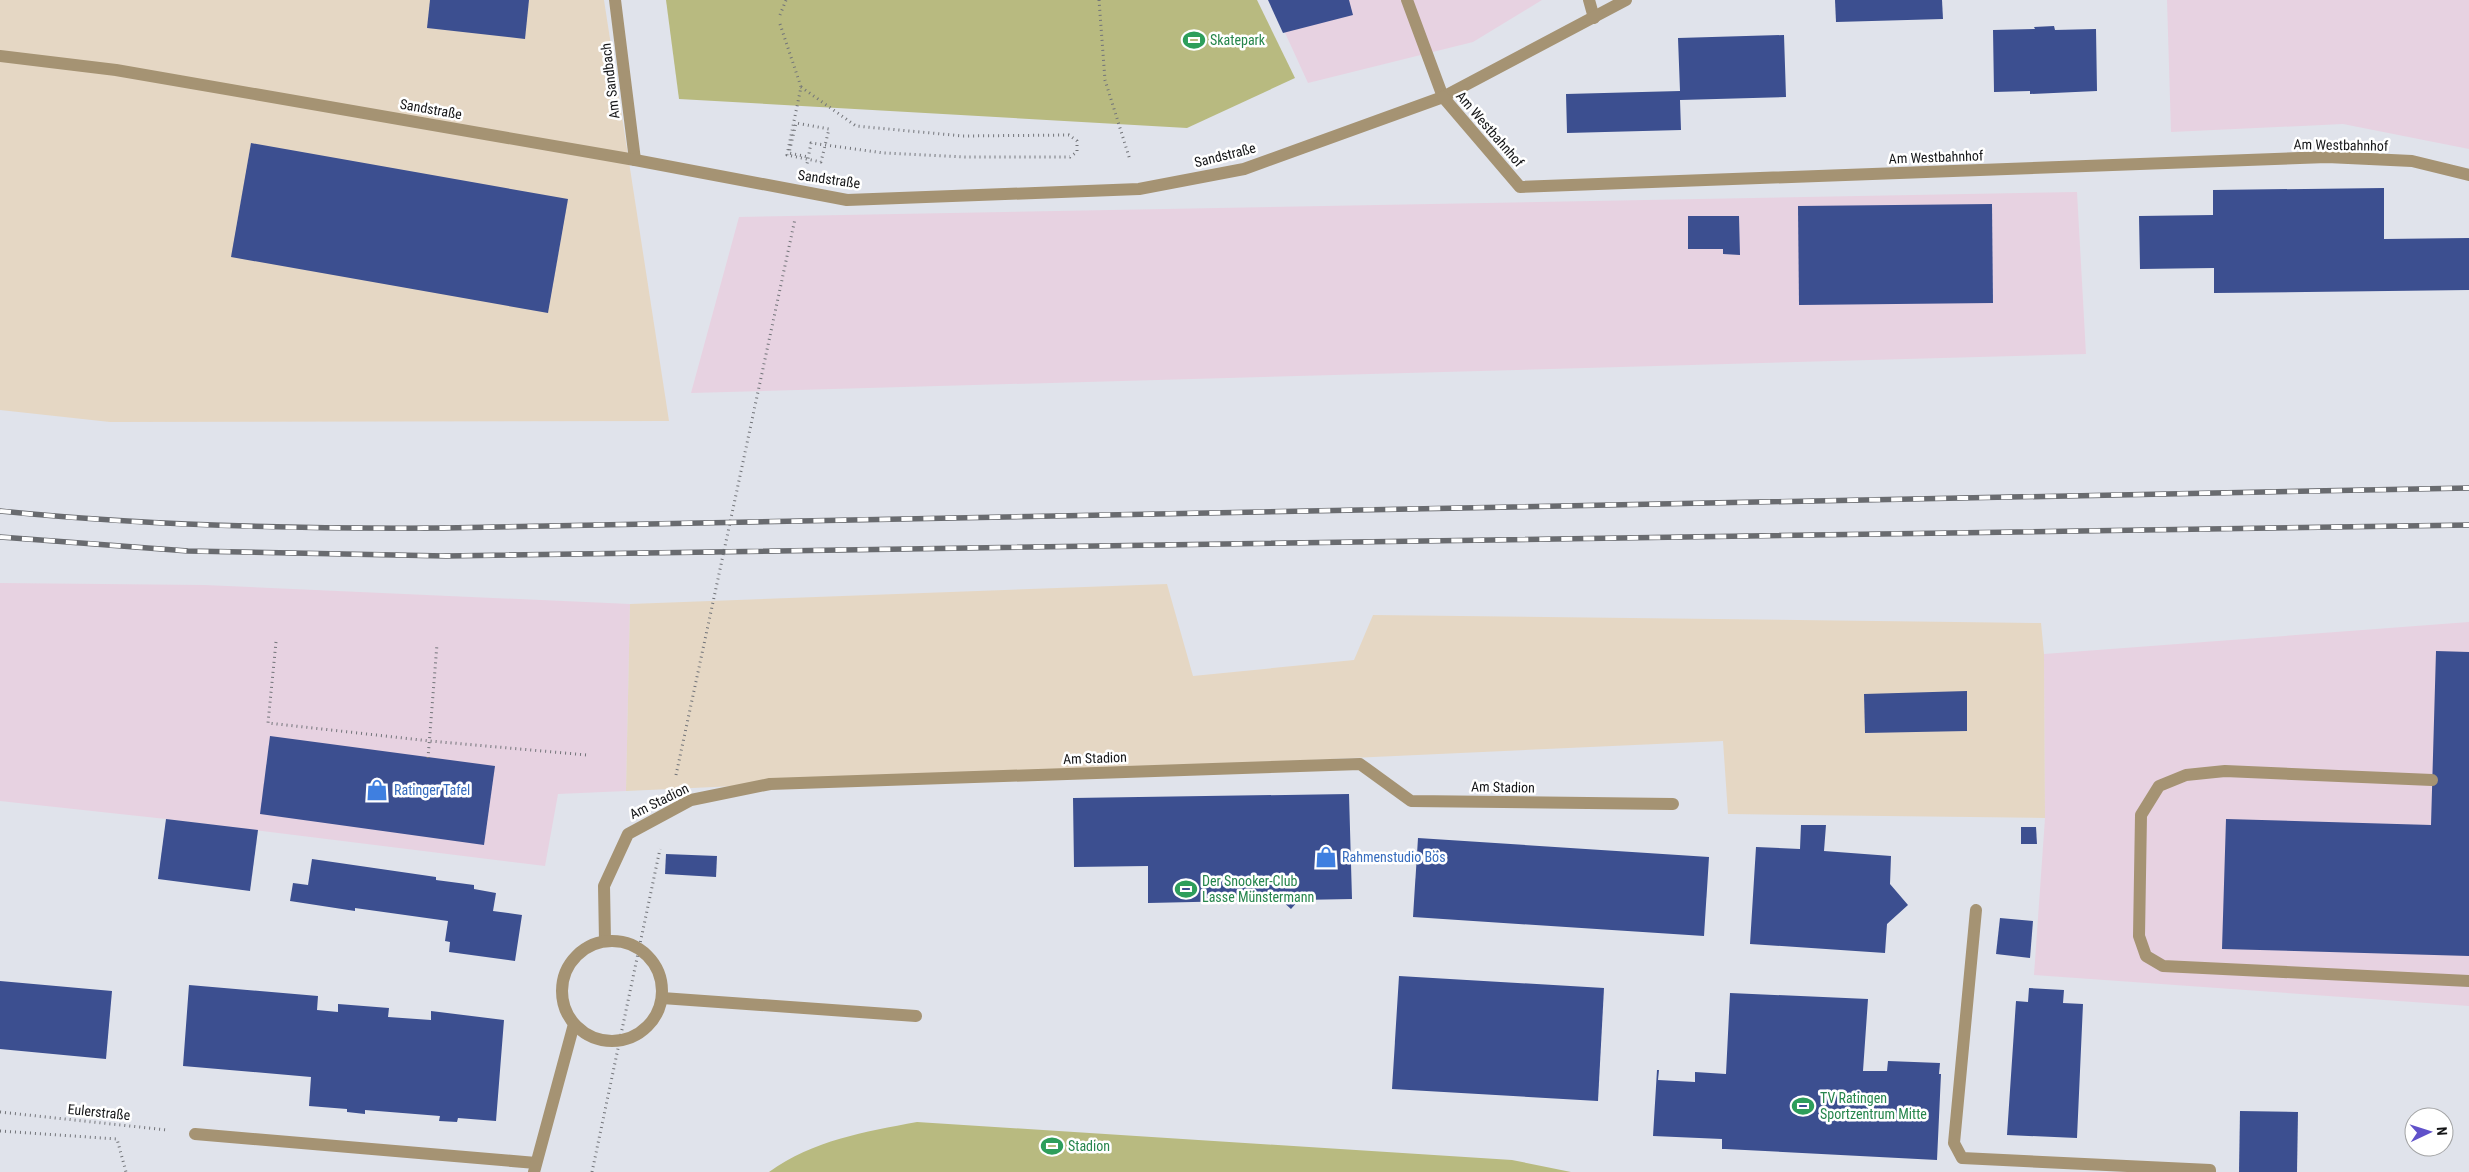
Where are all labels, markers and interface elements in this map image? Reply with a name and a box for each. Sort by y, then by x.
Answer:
sports icon: Skatepark [1181,27,1207,53]
place label: Skatepark [1210,32,1266,48]
street label: Am Sandbach [597,42,623,120]
street label: Am Westbahnhof [1453,88,1527,170]
street label: Sandstraße [399,96,464,122]
street label: Am Westbahnhof [2293,136,2389,154]
street label: Sandstraße [1193,140,1258,170]
street label: Am Westbahnhof [1888,147,1984,167]
street label: Sandstraße [797,167,862,191]
street label: Am Stadion [1063,749,1127,767]
shop icon: Ratinger Tafel [364,777,390,803]
street label: Am Stadion [1471,778,1535,796]
street label: Am Stadion [627,780,691,822]
place label: Ratinger Tafel [394,782,470,798]
shop icon: Rahmenstudio Bös [1313,844,1339,870]
place label: Rahmenstudio Bös [1342,849,1446,865]
place label: Der Snooker-Club Lasse Münstermann [1202,873,1314,905]
sports icon: Der Snooker-Club Lasse Münstermann [1173,876,1199,902]
place label: TV Ratingen Sportzentrum Mitte [1820,1090,1927,1122]
sports icon: TV Ratingen Sportzentrum Mitte [1790,1093,1816,1119]
street label: Eulerstraße [67,1101,131,1123]
north arrow [2404,1107,2454,1157]
text: N [2434,1126,2450,1136]
sports icon: Stadion [1039,1133,1065,1159]
place label: Stadion [1068,1138,1110,1154]

